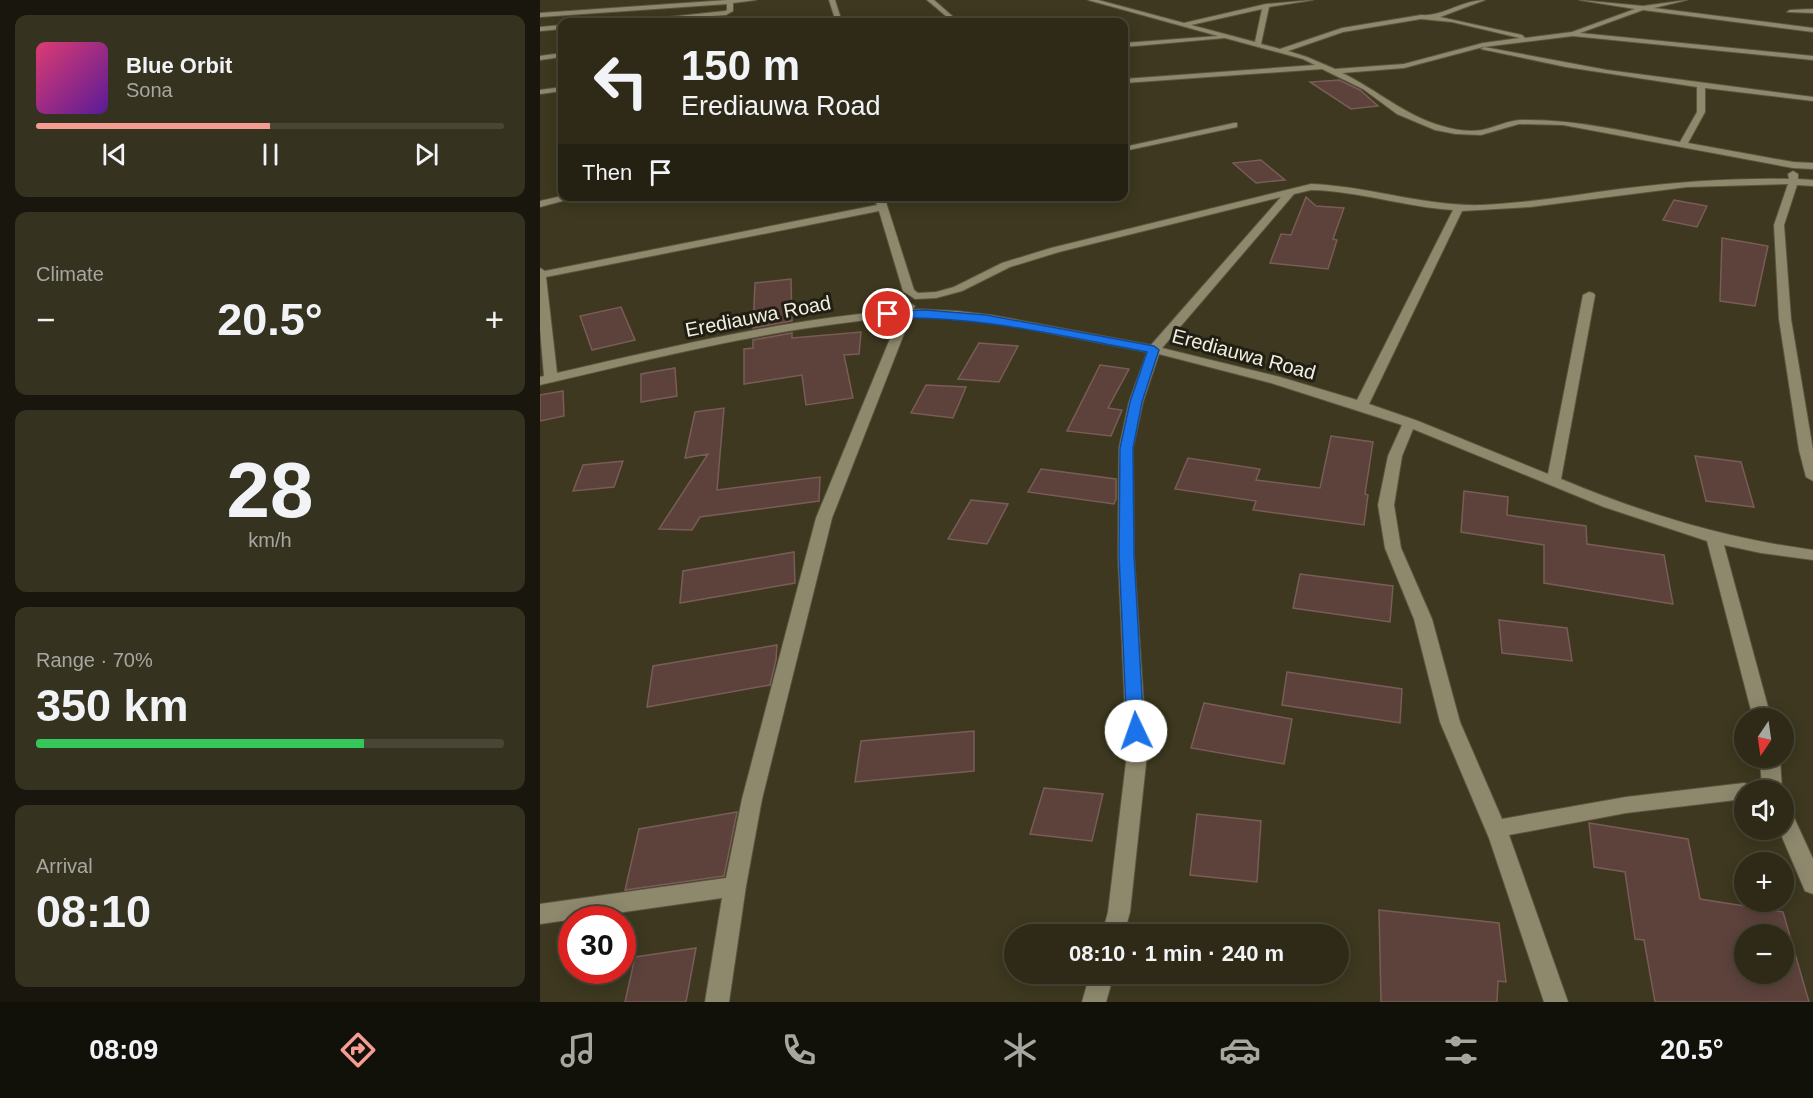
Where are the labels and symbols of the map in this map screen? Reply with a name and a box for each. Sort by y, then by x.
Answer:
pin [862,288,913,339]
street label: Erediauwa Road [683,291,833,341]
street label: Erediauwa Road [1170,324,1318,384]
position arrow [1104,699,1168,763]
north arrow [1734,708,1794,768]
speed limit sign: 30 [558,906,636,984]

